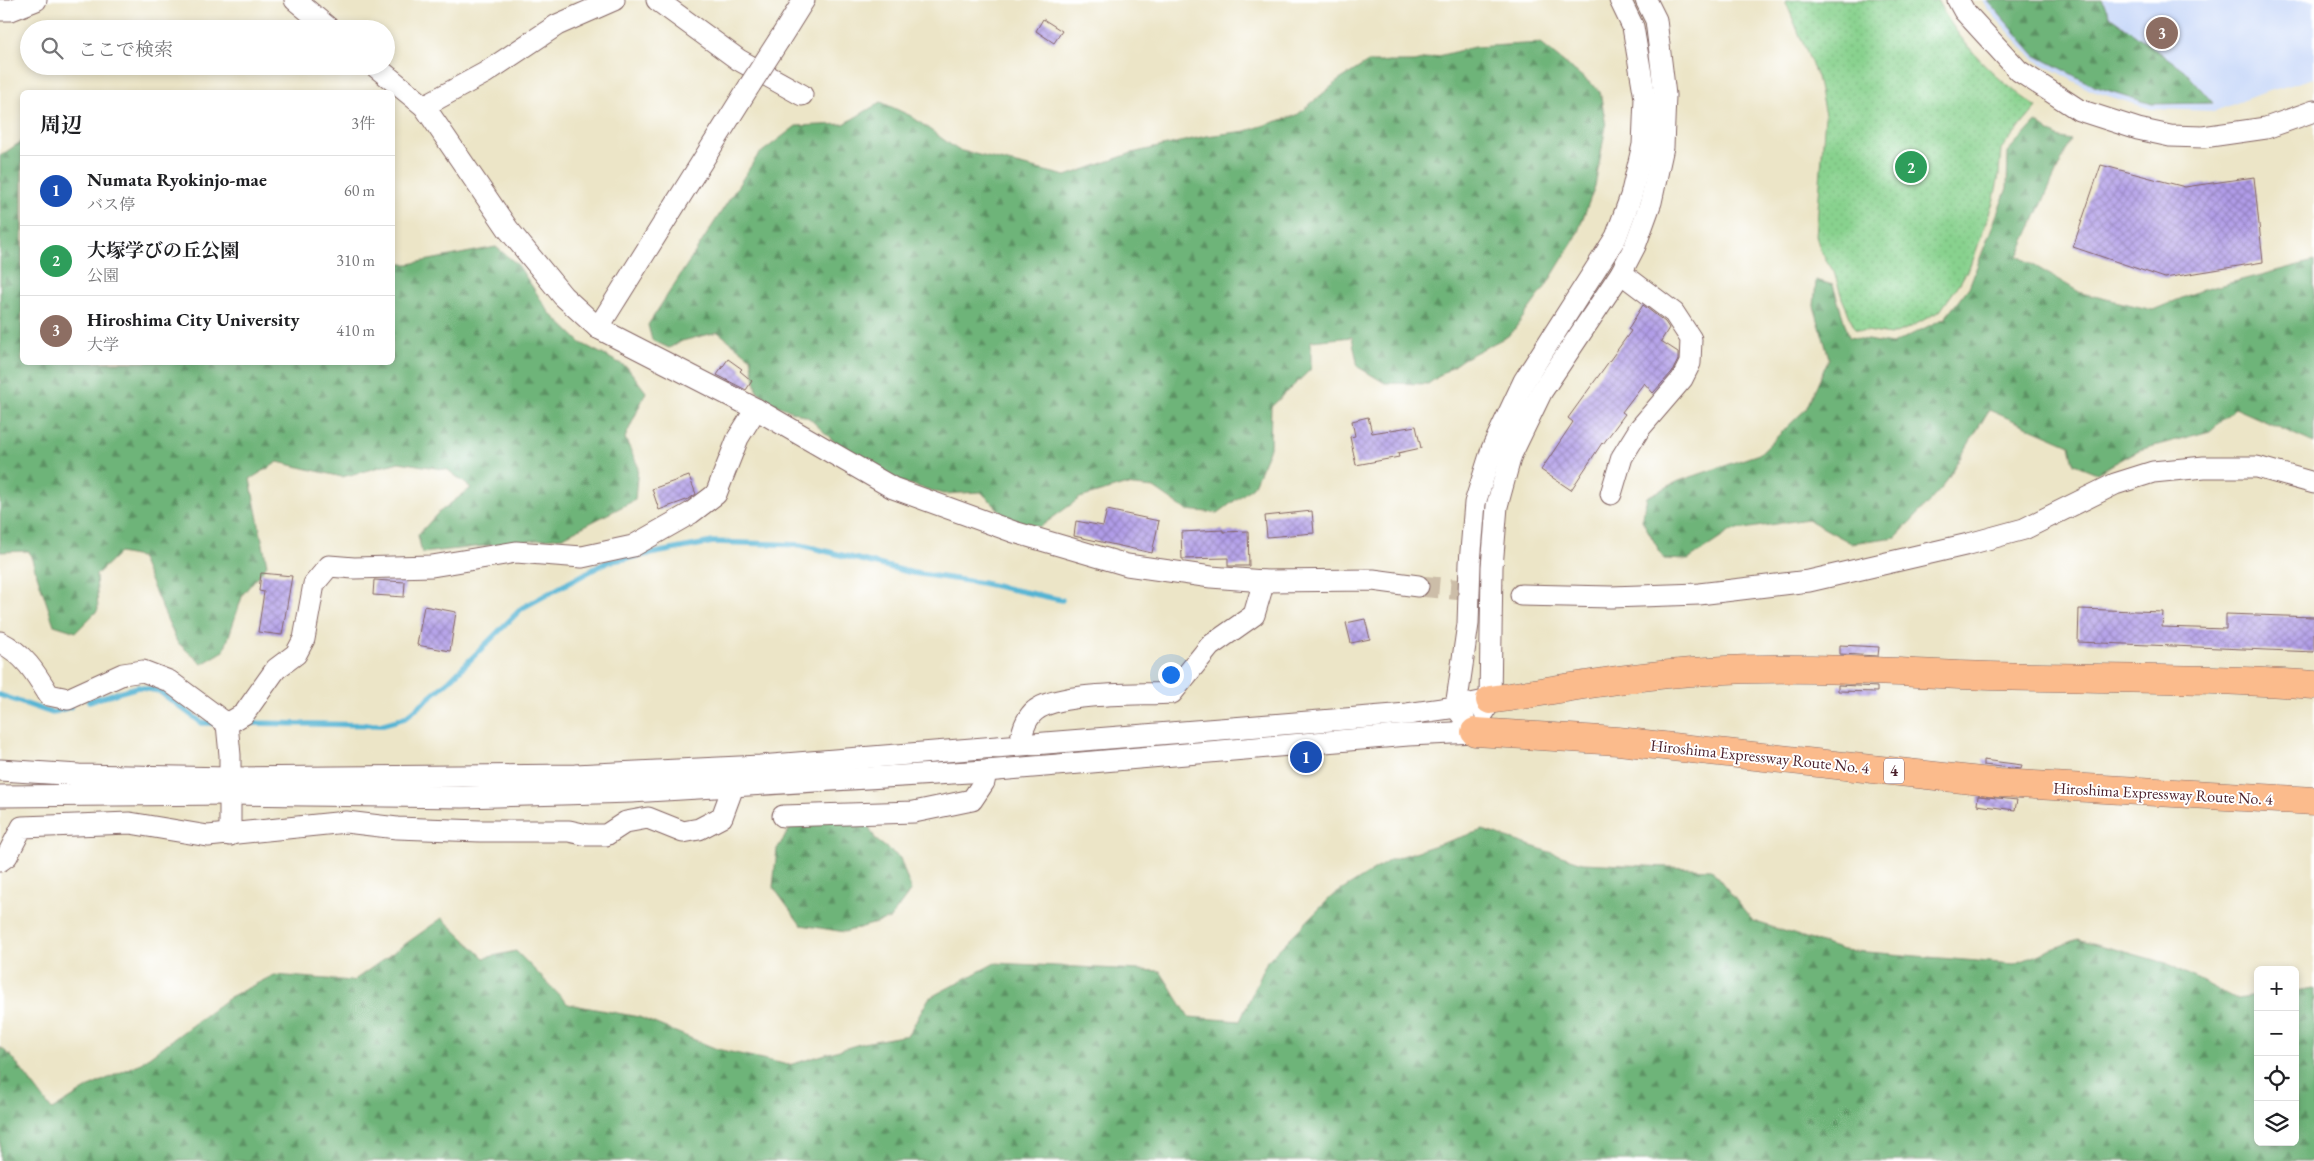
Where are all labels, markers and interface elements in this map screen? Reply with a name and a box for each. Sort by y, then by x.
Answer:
pin: 3 [2146,14,2178,52]
search box [20,20,395,75]
icon: search [38,34,66,62]
text: ここで検索 [78,37,173,62]
text: 周辺 [40,111,82,138]
text: 3件 [351,113,375,134]
pin: 2 [1895,148,1927,186]
text: Numata Ryokinjo-mae [87,167,267,192]
text: 1 [52,180,60,201]
text: 60 m [344,180,375,201]
text: バス停 [87,194,135,215]
text: 大塚学びの丘公園 [87,238,239,263]
text: 2 [52,250,60,271]
text: 310 m [336,250,375,271]
text: 公園 [87,265,119,286]
text: Hiroshima City University [87,307,300,332]
text: 3 [52,320,60,341]
text: 410 m [336,320,375,341]
text: 大学 [87,334,119,355]
your location [1158,662,1184,688]
street label: Hiroshima Expressway Route No. 4 [1650,735,1871,778]
pin: 1 [1290,738,1322,776]
road number: 4 [1884,758,1904,784]
street label: Hiroshima Expressway Route No. 4 [2053,777,2274,810]
map controls [2254,966,2299,1146]
button: + [2254,966,2299,1011]
button: − [2254,1011,2299,1056]
button: locate [2254,1056,2299,1101]
button: layers [2254,1101,2299,1146]

